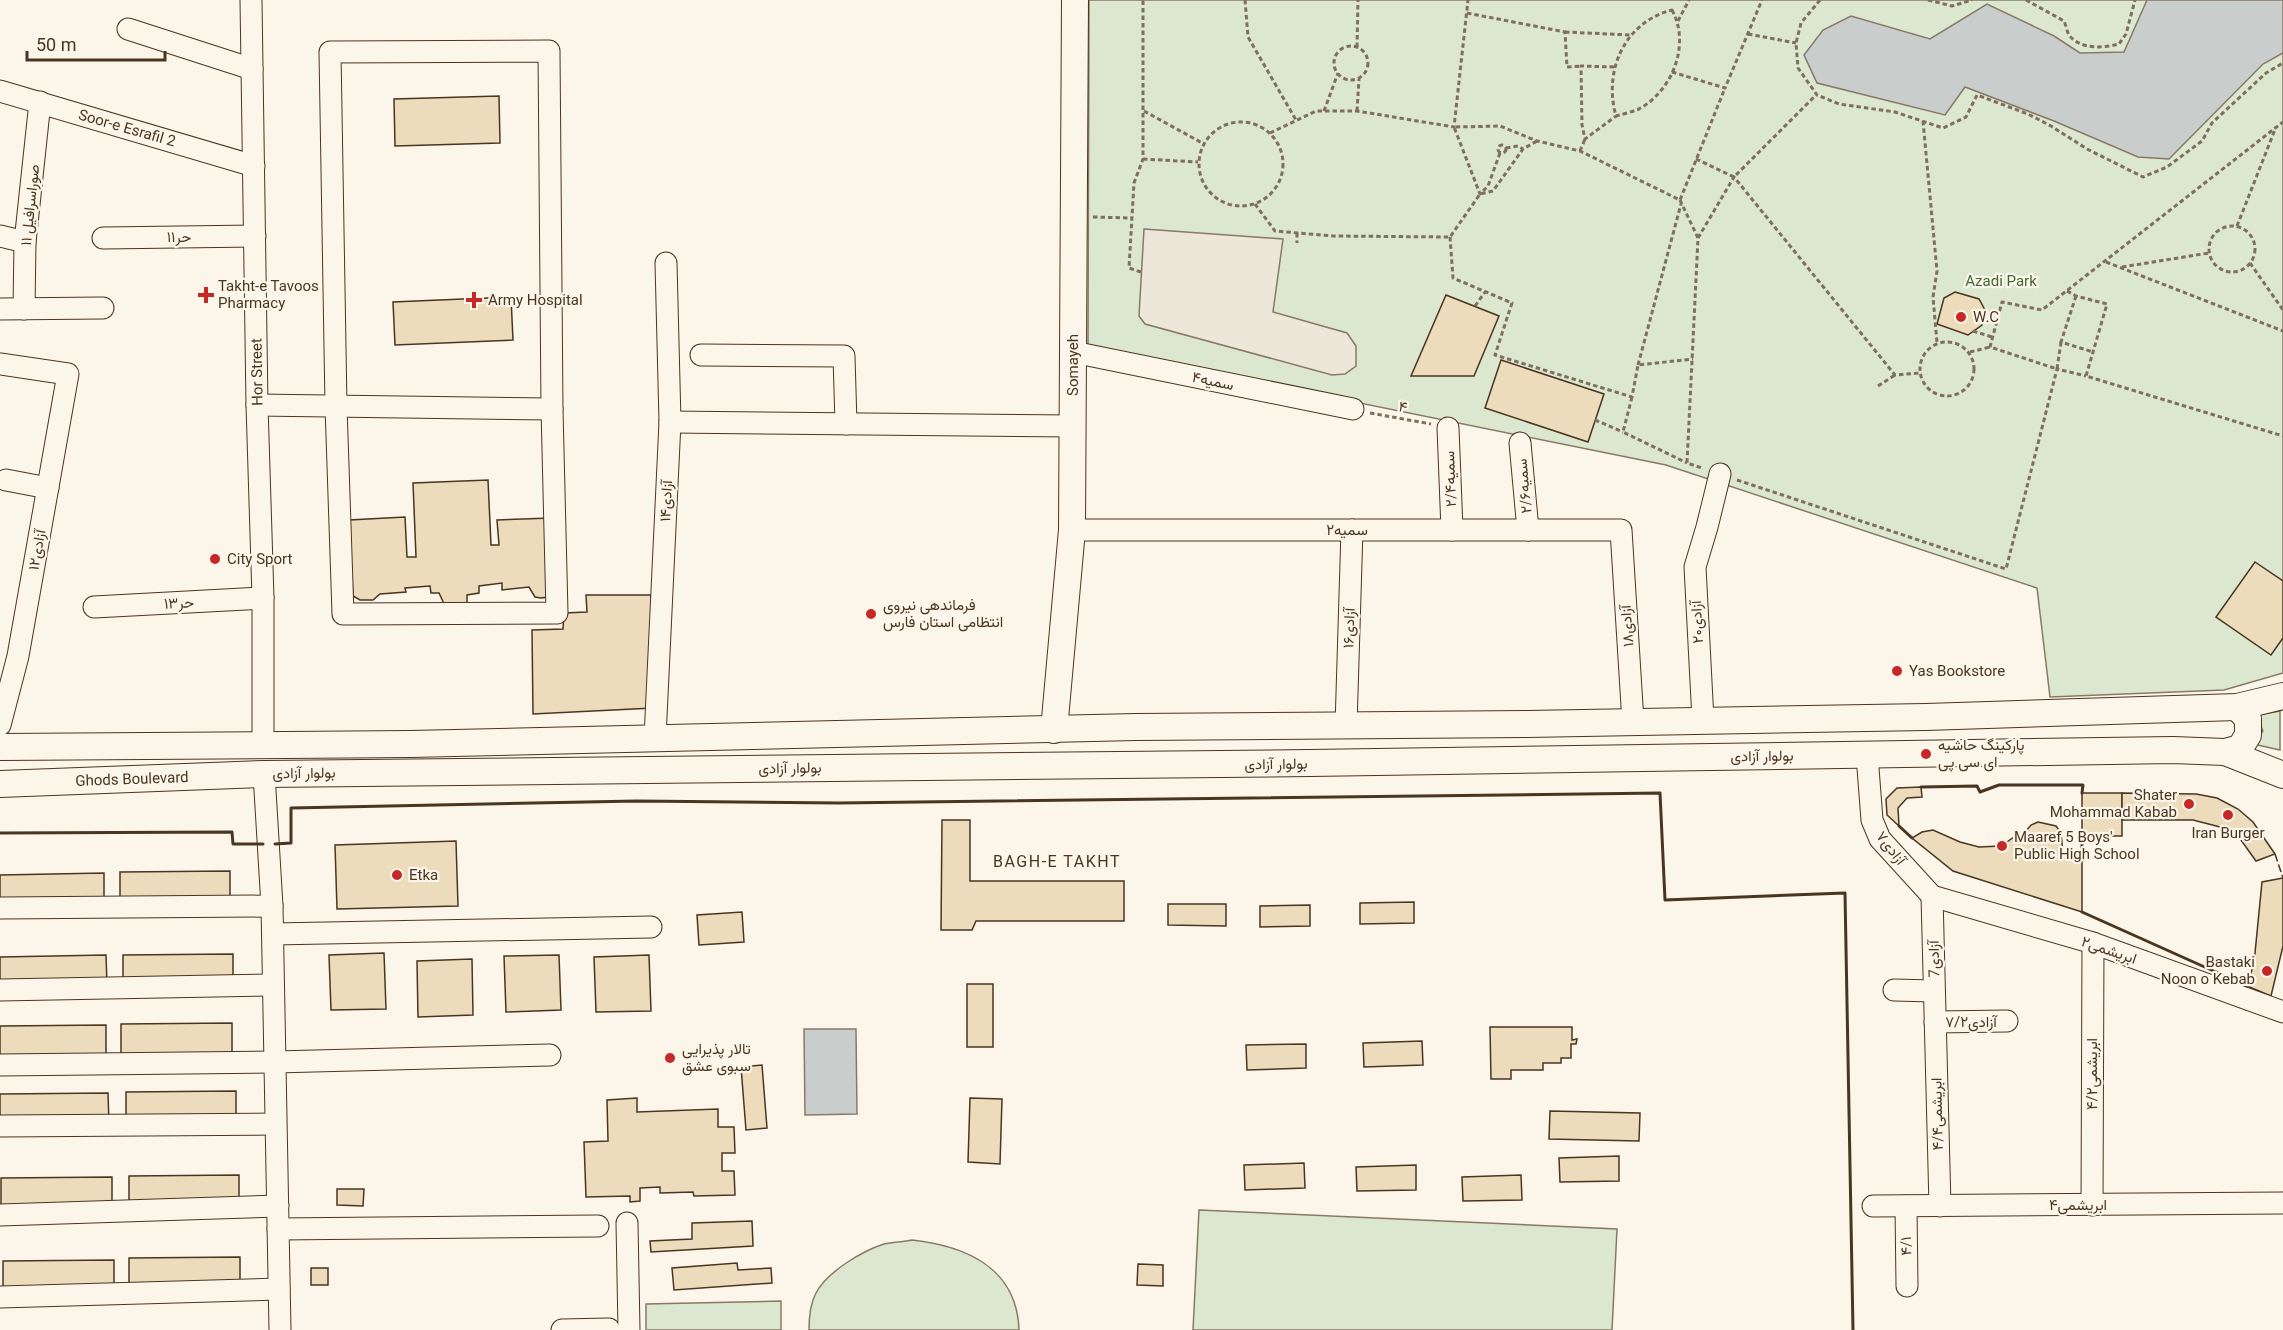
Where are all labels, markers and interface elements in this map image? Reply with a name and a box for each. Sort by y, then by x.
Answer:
scale bar [27,24,165,62]
text: 50 m [36,34,76,55]
street label: Soor-e Esrafil 2 [76,106,178,150]
street label: صوراسرافیل ۱۱ [17,163,43,247]
street label: حر۱۱ [167,228,191,246]
park label: Azadi Park [1965,272,2037,290]
place label: Takht-e Tavoos Pharmacy [218,277,319,312]
marker: Takht-e Tavoos Pharmacy [199,288,213,302]
marker: Army Hospital [465,291,483,309]
place label: Army Hospital [488,291,583,309]
place label: W.C [1973,308,1999,326]
marker: W.C [1954,310,1968,324]
street label: Somayeh [1064,334,1082,396]
street label: Hor Street [247,338,267,406]
street label: سمیه۴ [1190,368,1236,394]
street label: ۴ [1397,397,1409,417]
street label: سمیه۲/۴ [1440,450,1460,507]
street label: سمیه۲/۶ [1513,458,1535,514]
street label: آزادی۱۴ [656,478,677,522]
street label: ۲سمیه [1326,521,1368,539]
street label: آزادی۱۲ [25,527,51,572]
place label: City Sport [227,550,292,568]
marker: City Sport [208,552,222,566]
street label: حر۱۳ [164,593,194,613]
place label: فرماندهی نیروی انتظامی استان فارس [883,596,1003,632]
street label: آزادی۲۰ [1687,598,1708,644]
street label: آزادی۱۸ [1616,603,1638,648]
street label: آزادی۱۶ [1339,606,1360,649]
marker: فرماندهی نیروی انتظامی استان فارس [864,607,878,621]
place label: Yas Bookstore [1909,662,2005,680]
marker: Yas Bookstore [1890,664,1904,678]
place label: پارکینگ حاشیه ای سی پی [1938,736,2024,772]
street label: بولوار آزادی [1730,746,1794,767]
marker: پارکینگ حاشیه ای سی پی [1919,747,1933,761]
street label: بولوار آزادی [1244,754,1308,775]
street label: بولوار آزادی [758,758,822,779]
street label: بولوار آزادی [272,763,336,784]
street label: Ghods Boulevard [75,768,189,790]
place label: Shater Mohammad Kabab [2050,786,2177,821]
marker: Shater Mohammad Kabab [2182,797,2196,811]
marker: Iran Burger [2221,808,2235,822]
place label: Iran Burger [2191,824,2265,842]
street label: آزادی۷ [1872,828,1911,870]
place label: Maaref 5 Boys' Public High School [2014,828,2140,863]
marker: Maaref 5 Boys' Public High School [1995,839,2009,853]
district label: BAGH-E TAKHT [993,852,1121,871]
place label: Etka [409,866,438,884]
marker: Etka [390,868,404,882]
street label: ابریشمی۲ [2079,932,2139,969]
street label: 7آزادی [1925,939,1944,978]
place label: Bastaki Noon o Kebab [2161,953,2255,988]
marker: Bastaki Noon o Kebab [2260,964,2274,978]
street label: ۷/۲آزادی [1945,1013,1998,1032]
street label: ابریشمی۴/۲ [2083,1038,2102,1110]
place label: تالار پذیرایی سبوی عشق [682,1040,751,1076]
marker: تالار پذیرایی سبوی عشق [663,1051,677,1065]
street label: ابریشمی۴/۴ [1927,1077,1948,1151]
street label: ابریشمی۴ [2049,1196,2107,1215]
street label: ۴/۱ [1897,1236,1915,1256]

